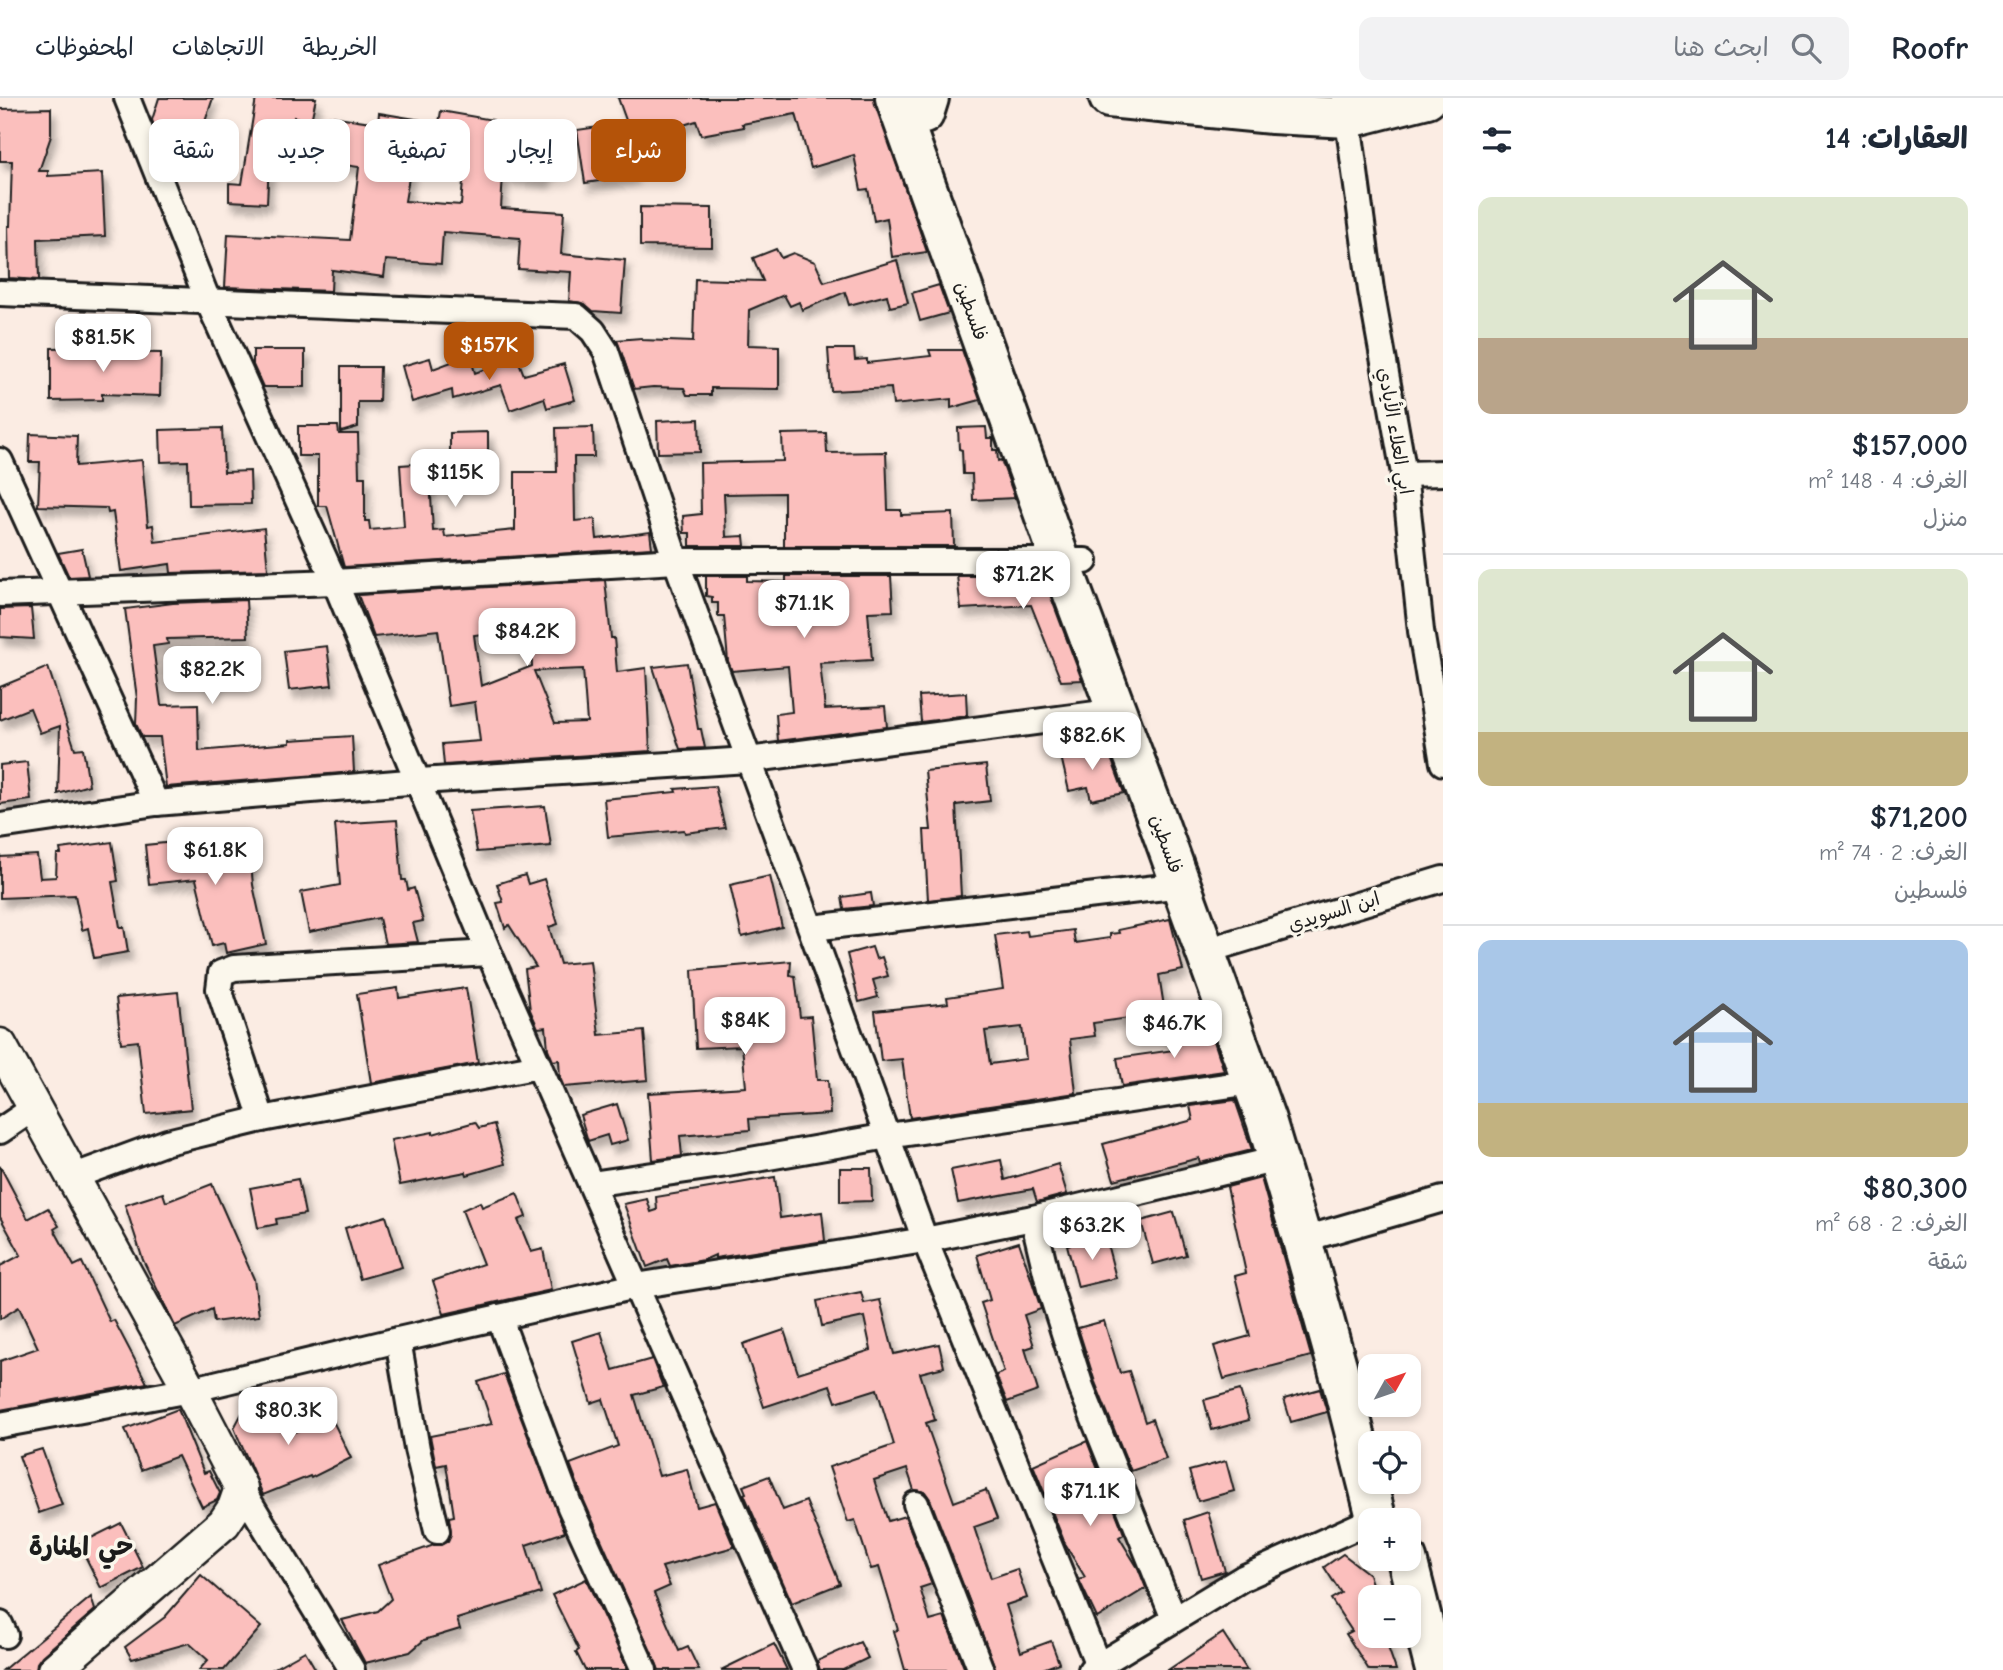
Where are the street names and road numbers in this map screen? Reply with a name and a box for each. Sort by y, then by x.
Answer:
street label: فلسطين [950,279,992,343]
street label: ابي العلاء الأيادي [1368,365,1419,497]
street label: فلسطين [1145,812,1187,876]
street label: ابن السويدي [1286,888,1383,939]

